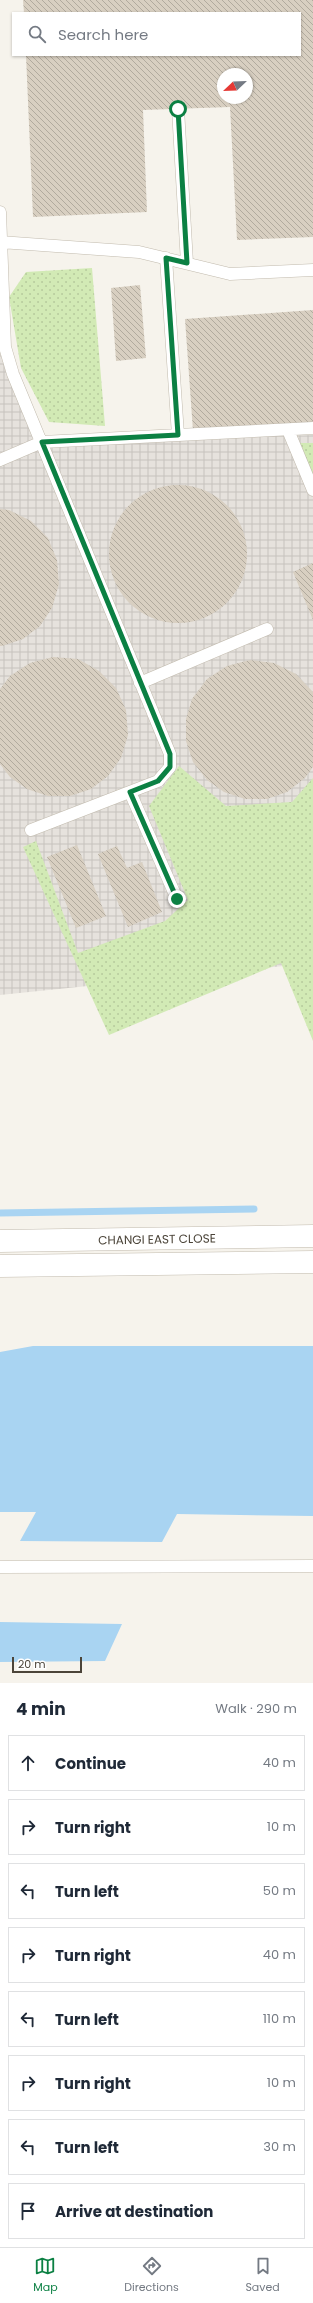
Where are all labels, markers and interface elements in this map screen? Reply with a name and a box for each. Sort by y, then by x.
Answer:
search box [12,12,301,56]
icon: search [26,23,48,45]
text: Search here [58,24,148,45]
north arrow [217,68,253,104]
route start [169,100,187,118]
route end [168,890,186,908]
street label: CHANGI EAST CLOSE [98,1229,216,1249]
scale bar [12,1655,82,1674]
text: 20 m [18,1656,46,1672]
text: 4 min [16,1697,66,1721]
text: Walk · 290 m [215,1699,297,1718]
icon: ahead [17,1752,39,1774]
text: Continue [55,1753,126,1774]
text: 40 m [263,1753,296,1772]
icon: right [17,1816,39,1838]
text: Turn right [55,1817,131,1838]
text: 10 m [267,1817,296,1836]
icon: left [17,1880,39,1902]
text: Turn left [55,1881,119,1902]
text: 50 m [263,1881,296,1900]
icon: right [17,1944,39,1966]
text: Turn right [55,1945,131,1966]
text: 40 m [263,1945,296,1964]
icon: left [17,2008,39,2030]
text: Turn left [55,2009,119,2030]
text: 110 m [263,2009,296,2028]
icon: right [17,2072,39,2094]
text: Turn right [55,2073,131,2094]
text: 10 m [267,2073,296,2092]
icon: left [17,2136,39,2158]
text: Turn left [55,2137,119,2158]
text: 30 m [263,2137,296,2156]
icon: arrive [17,2200,39,2222]
text: Arrive at destination [55,2201,213,2222]
tab: Map [33,2255,58,2296]
tab: Directions [124,2255,179,2296]
tab: Saved [245,2255,280,2296]

